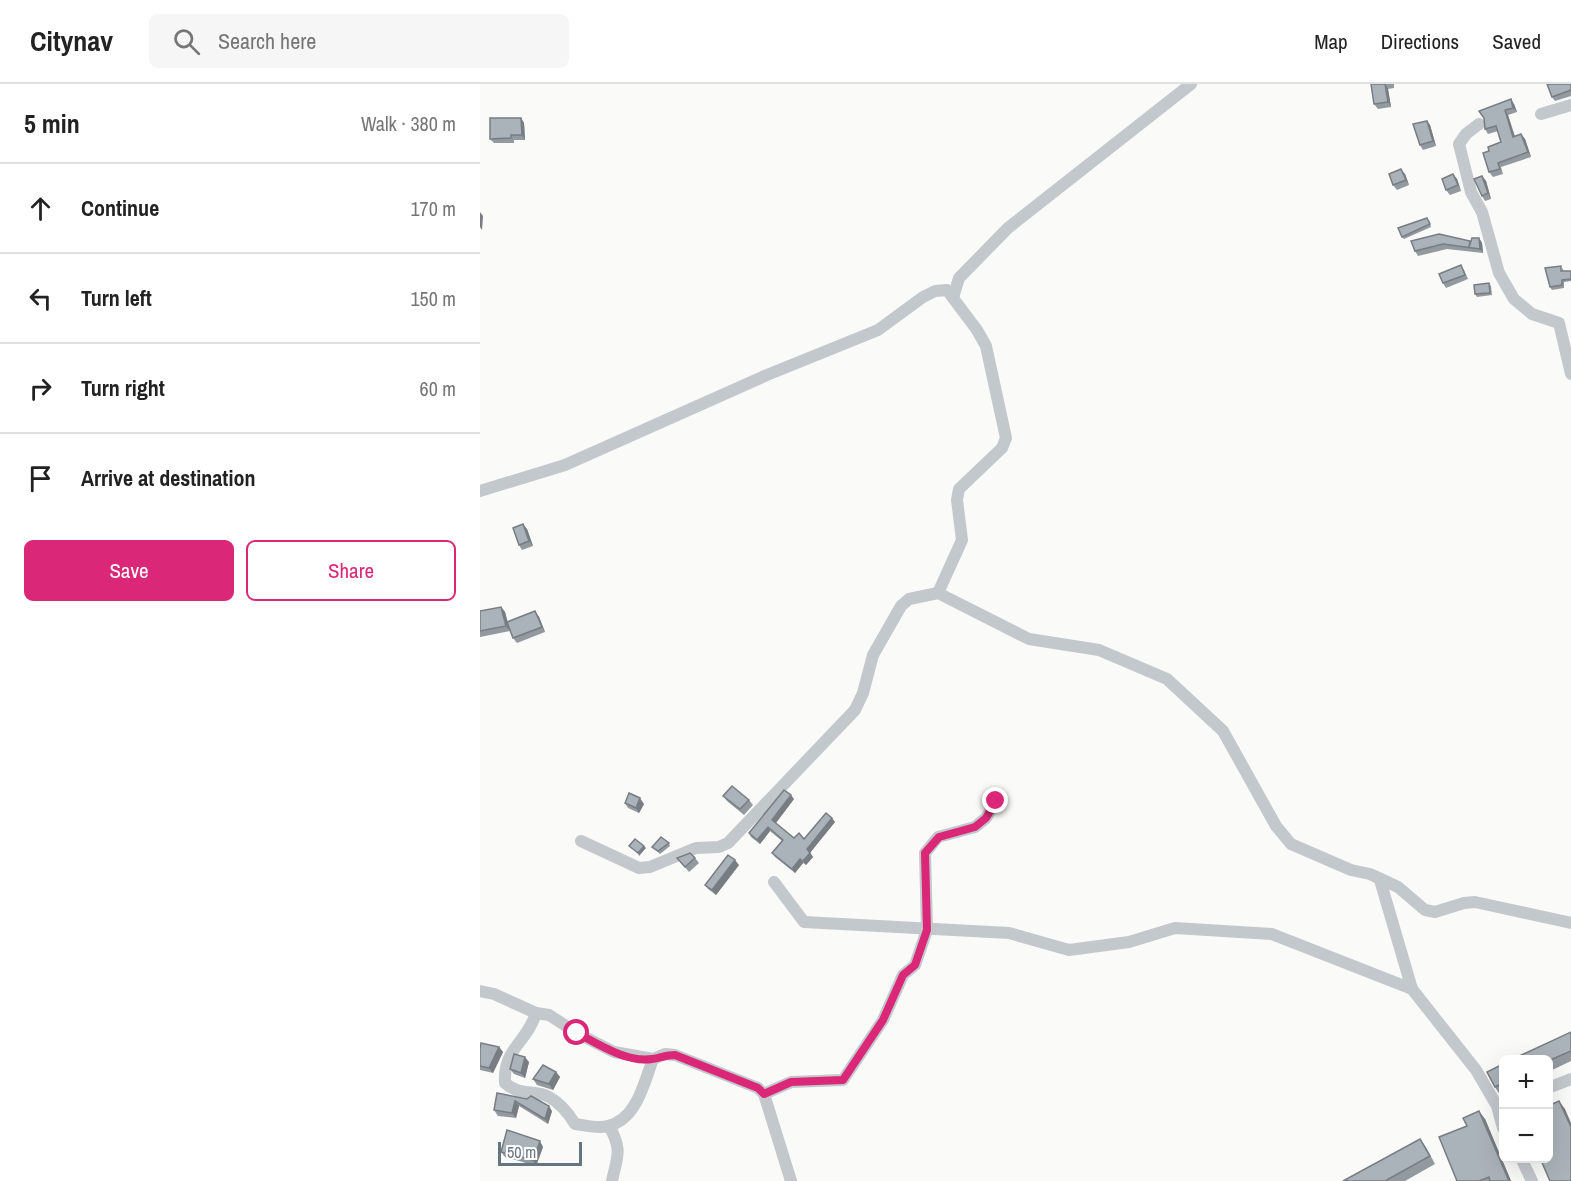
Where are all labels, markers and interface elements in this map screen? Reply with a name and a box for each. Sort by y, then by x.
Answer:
search box [149,14,569,68]
text: Citynav [30,22,113,60]
icon: search [170,25,203,58]
text: Search here [218,26,316,56]
text: Map [1314,27,1348,56]
text: Directions [1381,27,1459,56]
text: Saved [1492,27,1541,56]
text: 5 min [24,106,80,141]
text: Walk · 380 m [361,110,456,137]
icon: ahead [24,192,57,225]
text: Continue [81,193,159,223]
text: 170 m [410,195,456,222]
icon: left [24,282,57,315]
text: Turn left [81,283,152,313]
text: 150 m [410,285,456,312]
icon: right [24,372,57,405]
text: Turn right [81,373,165,403]
text: 60 m [420,375,456,402]
icon: arrive [24,462,57,495]
text: Arrive at destination [81,463,255,493]
button: Save [24,540,234,601]
button: Share [246,540,456,601]
route end [982,787,1008,813]
route start [563,1019,589,1045]
map controls [1499,1055,1553,1163]
button: + [1499,1055,1553,1109]
button: − [1499,1109,1553,1163]
scale bar [498,1139,582,1166]
text: 50 m [507,1141,536,1163]

